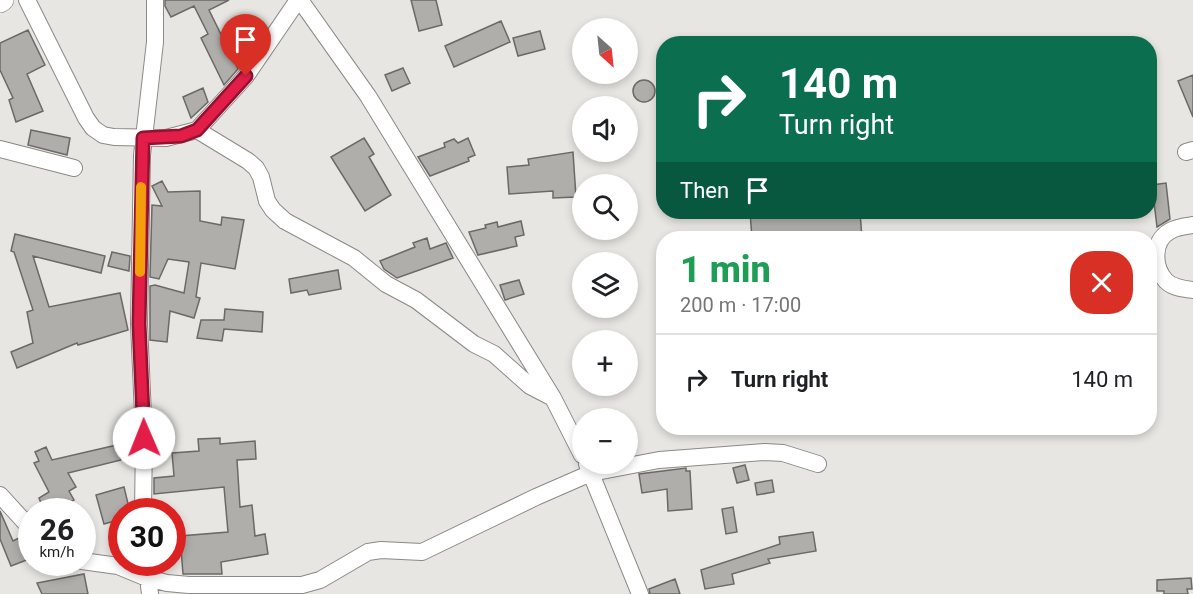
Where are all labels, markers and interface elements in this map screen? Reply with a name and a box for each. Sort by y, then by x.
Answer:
pin [220,14,271,76]
north arrow [572,18,638,84]
map controls [572,18,638,474]
icon: arrive [229,23,262,56]
text: 140 m [779,59,898,108]
icon: right [680,60,758,138]
button: sound [572,96,638,162]
text: Turn right [779,109,894,141]
button: search [572,174,638,240]
icon: arrive [741,174,774,207]
text: Then [680,178,729,203]
text: 1 min [680,249,771,291]
button: close [1070,251,1133,314]
button: layers [572,252,638,318]
text: 200 m · 17:00 [680,293,801,317]
button: + [572,330,638,396]
icon: right [680,363,713,396]
text: Turn right [731,367,828,392]
text: 140 m [1071,367,1133,392]
position arrow [112,406,176,470]
button: − [572,408,638,474]
speed limit sign: 30 [108,498,186,576]
text: 26 [40,512,74,547]
text: km/h [39,543,75,561]

